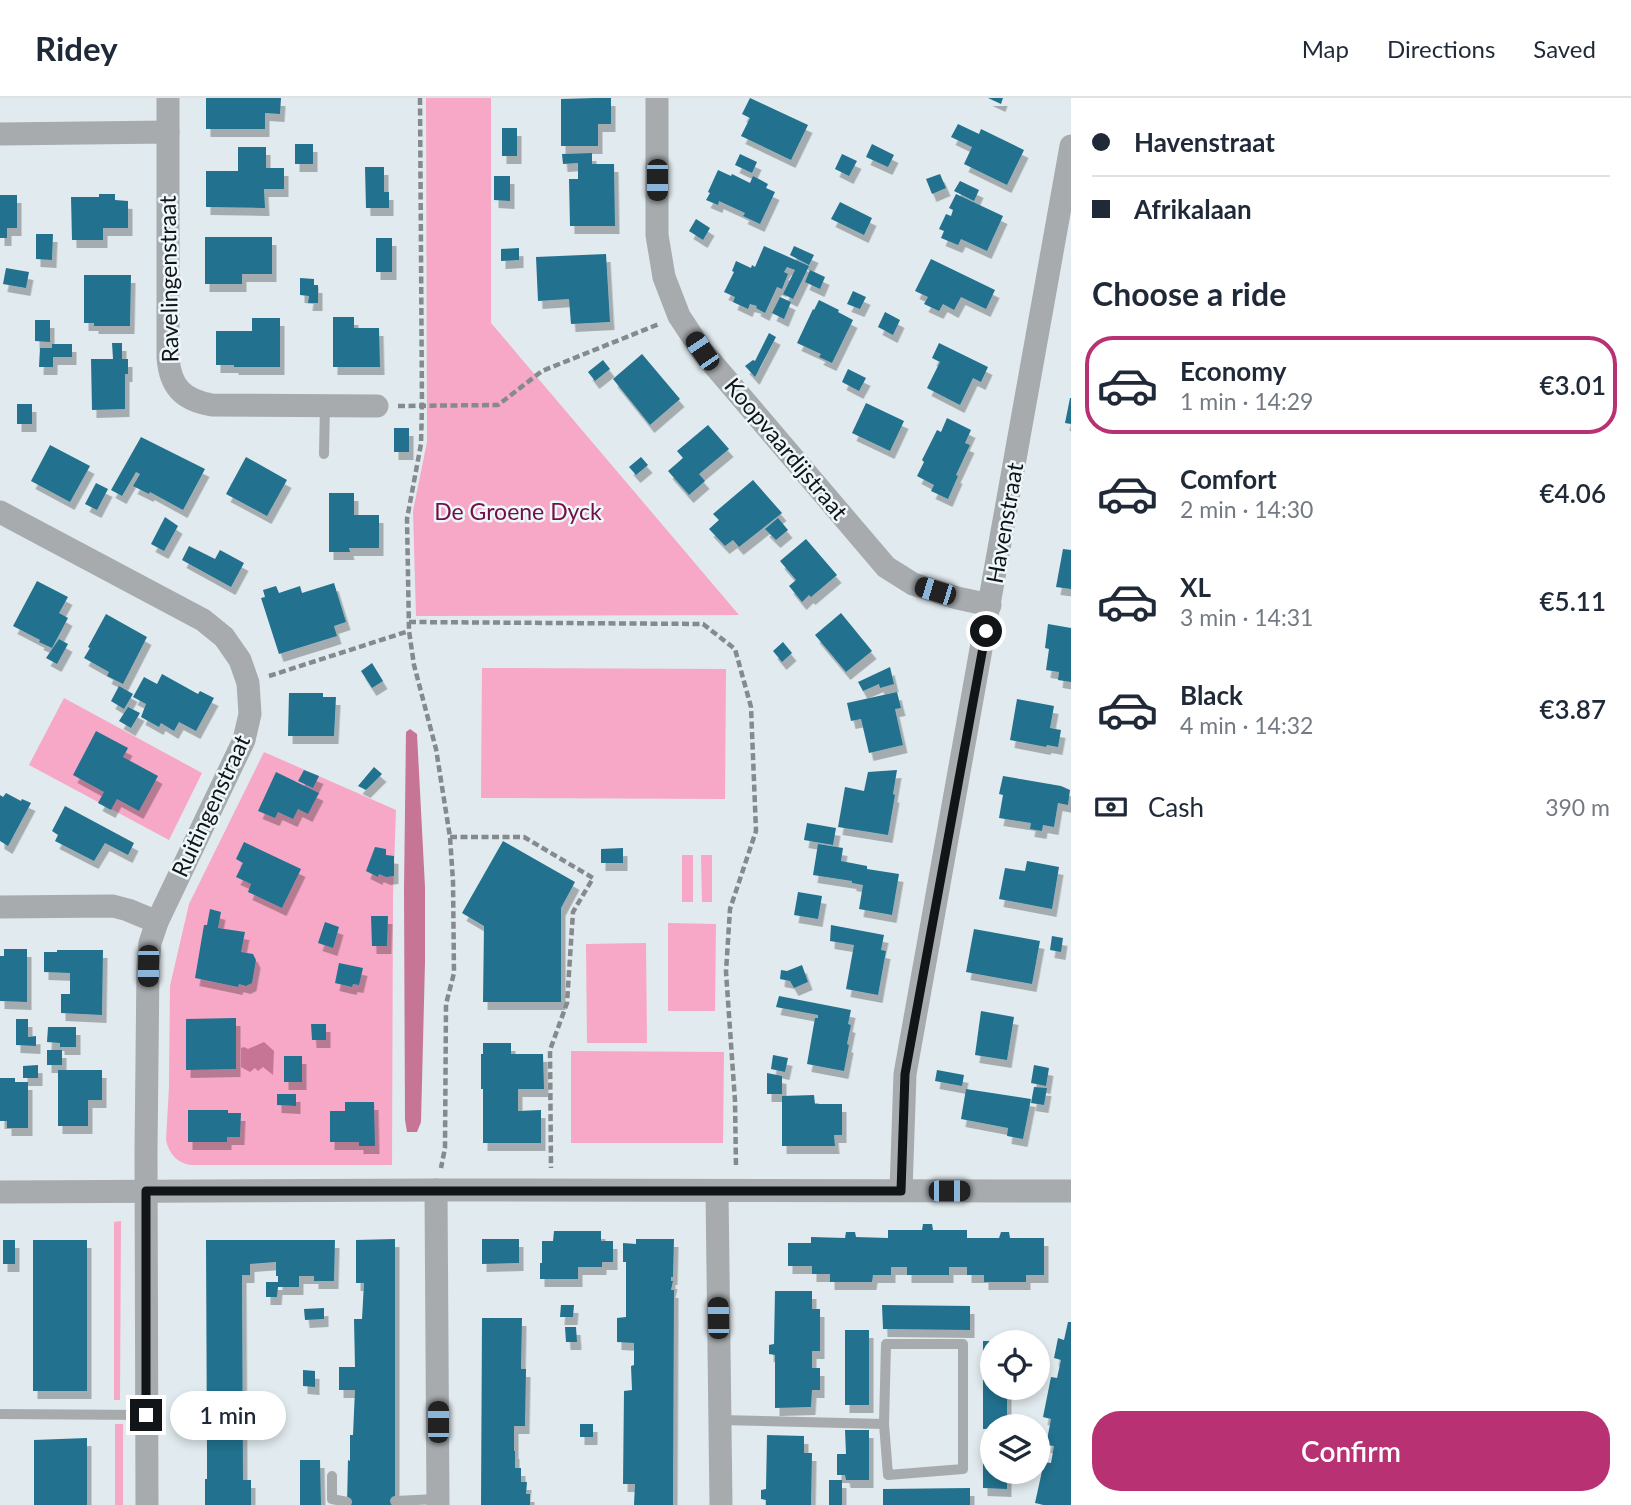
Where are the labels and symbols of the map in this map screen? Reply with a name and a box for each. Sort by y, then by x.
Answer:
car [647,159,668,201]
street label: Ravelingenstraat [153,195,183,363]
car [682,328,723,374]
street label: Koopvaardijstraat [719,372,855,526]
street label: Havenstraat [980,459,1029,585]
park label: De Groene Dyck [434,497,602,525]
car [912,575,959,607]
route start [970,615,1002,647]
street label: Ruitingenstraat [165,729,256,881]
car [138,945,159,987]
car [929,1181,971,1202]
car [708,1297,729,1339]
callout: 1 min [170,1390,286,1440]
route end [130,1399,162,1431]
car [428,1401,449,1443]

